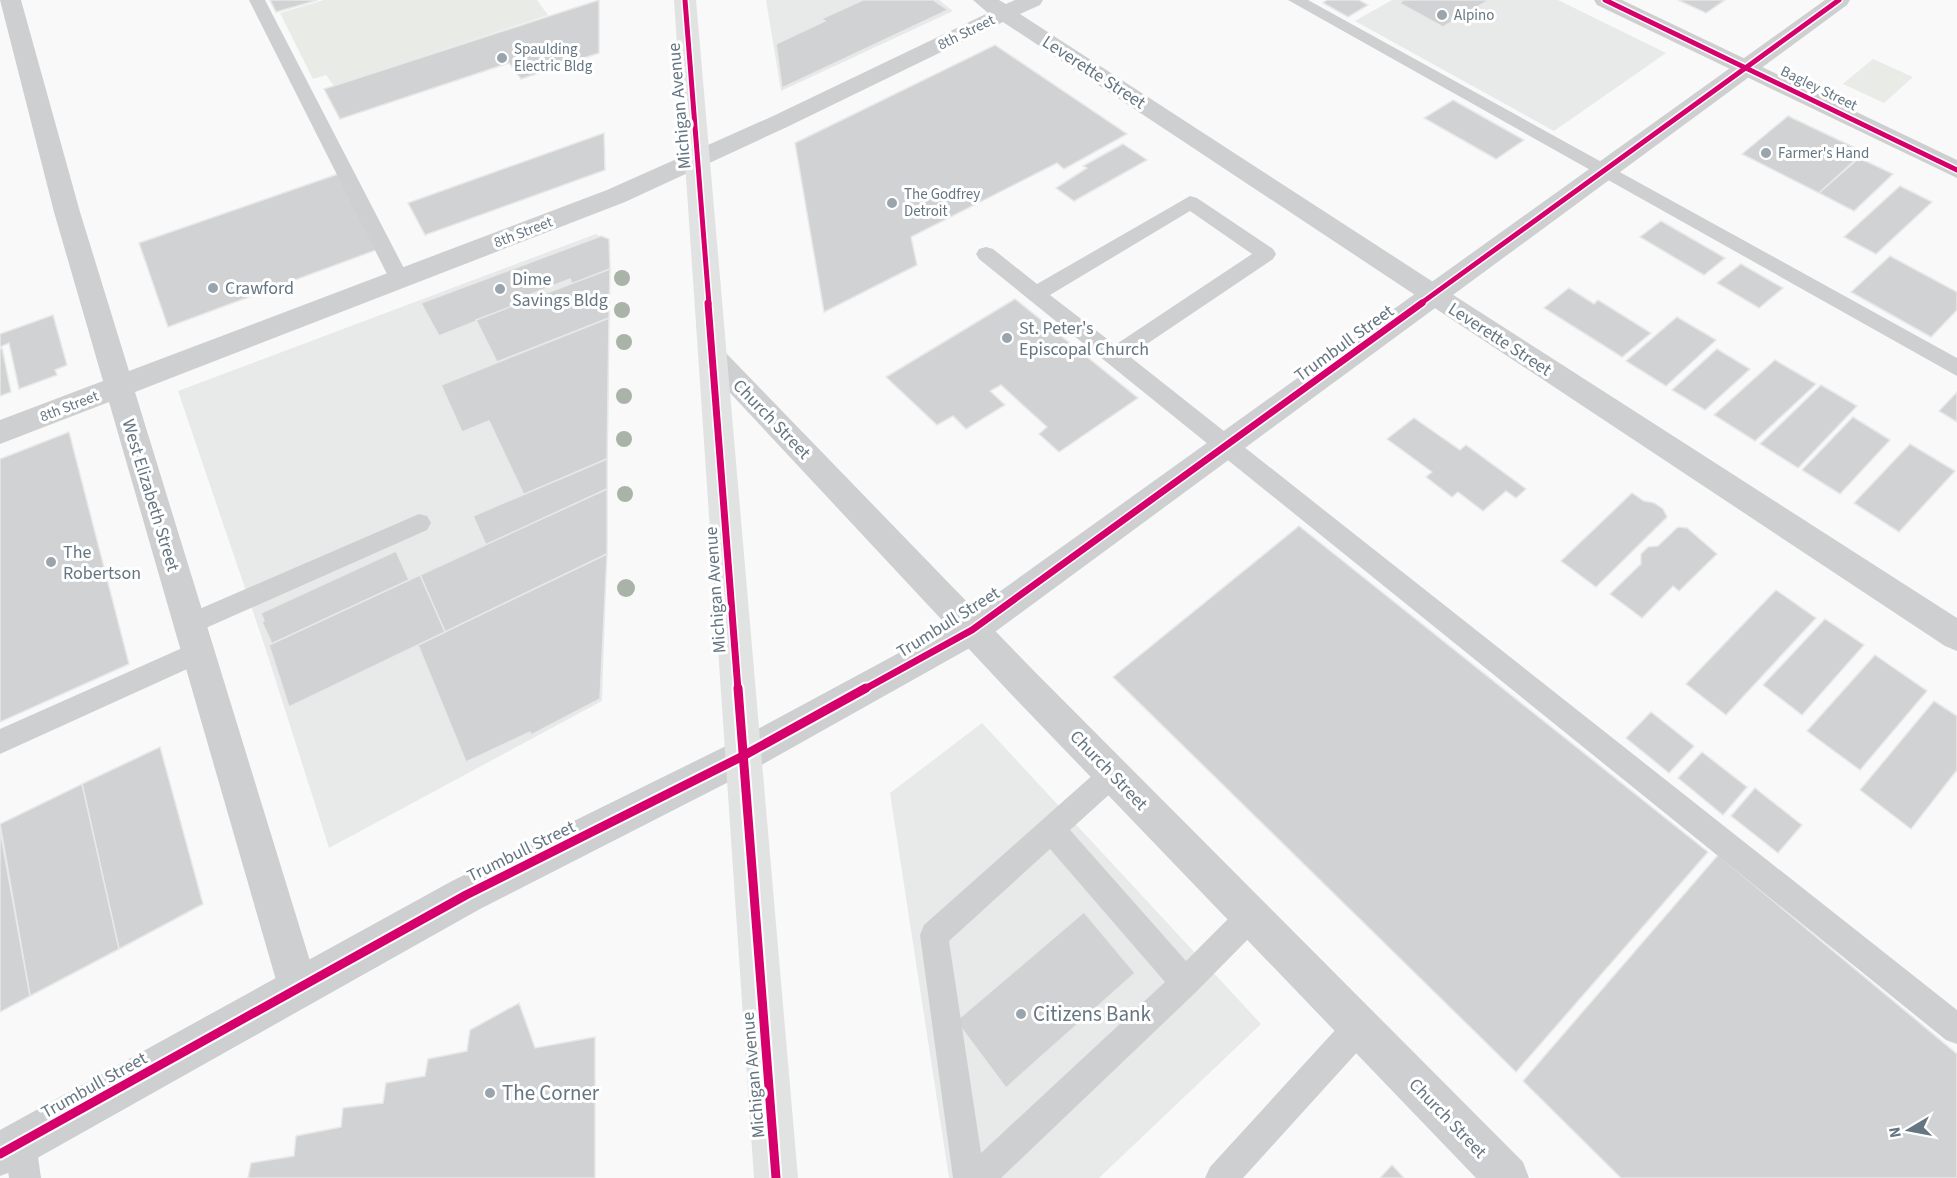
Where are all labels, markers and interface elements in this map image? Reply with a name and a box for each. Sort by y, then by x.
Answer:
place label: Alpino [1454,5,1494,26]
marker: Alpino [1435,8,1449,22]
street label: 8th Street [934,10,998,55]
street label: Leverette Street [1037,30,1150,115]
place label: Spaulding Electric Bldg [514,39,593,77]
street label: Michigan Avenue [662,42,697,170]
marker: Spaulding Electric Bldg [495,51,509,65]
street label: Bagley Street [1777,61,1861,116]
place label: Farmer's Hand [1778,143,1869,164]
marker: Farmer's Hand [1759,146,1773,160]
place label: The Godfrey Detroit [904,184,980,222]
marker: The Godfrey Detroit [885,196,899,210]
street label: 8th Street [491,212,556,253]
place label: Dime Savings Bldg [512,267,608,313]
place label: Crawford [225,276,294,301]
marker: Crawford [206,281,220,295]
marker: Dime Savings Bldg [493,282,507,296]
street label: Leverette Street [1443,297,1556,382]
street label: Trumbull Street [1289,299,1399,388]
place label: St. Peter's Episcopal Church [1019,316,1149,362]
marker: St. Peter's Episcopal Church [1000,331,1014,345]
street label: Church Street [727,374,816,465]
street label: 8th Street [37,386,102,427]
street label: West Elizabeth Street [115,416,186,574]
street label: Michigan Avenue [699,526,732,654]
place label: The Robertson [63,540,141,586]
marker: The Robertson [44,555,58,569]
street label: Trumbull Street [892,581,1005,664]
street label: Church Street [1064,725,1153,816]
street label: Trumbull Street [463,814,579,888]
place label: Citizens Bank [1033,999,1151,1029]
marker: Citizens Bank [1014,1007,1028,1021]
street label: Michigan Avenue [736,1011,771,1139]
street label: Trumbull Street [37,1046,152,1125]
street label: Church Street [1403,1073,1492,1164]
place label: The Corner [502,1078,600,1108]
marker: The Corner [483,1086,497,1100]
north arrow [1879,1100,1939,1160]
text: N [1883,1125,1907,1140]

